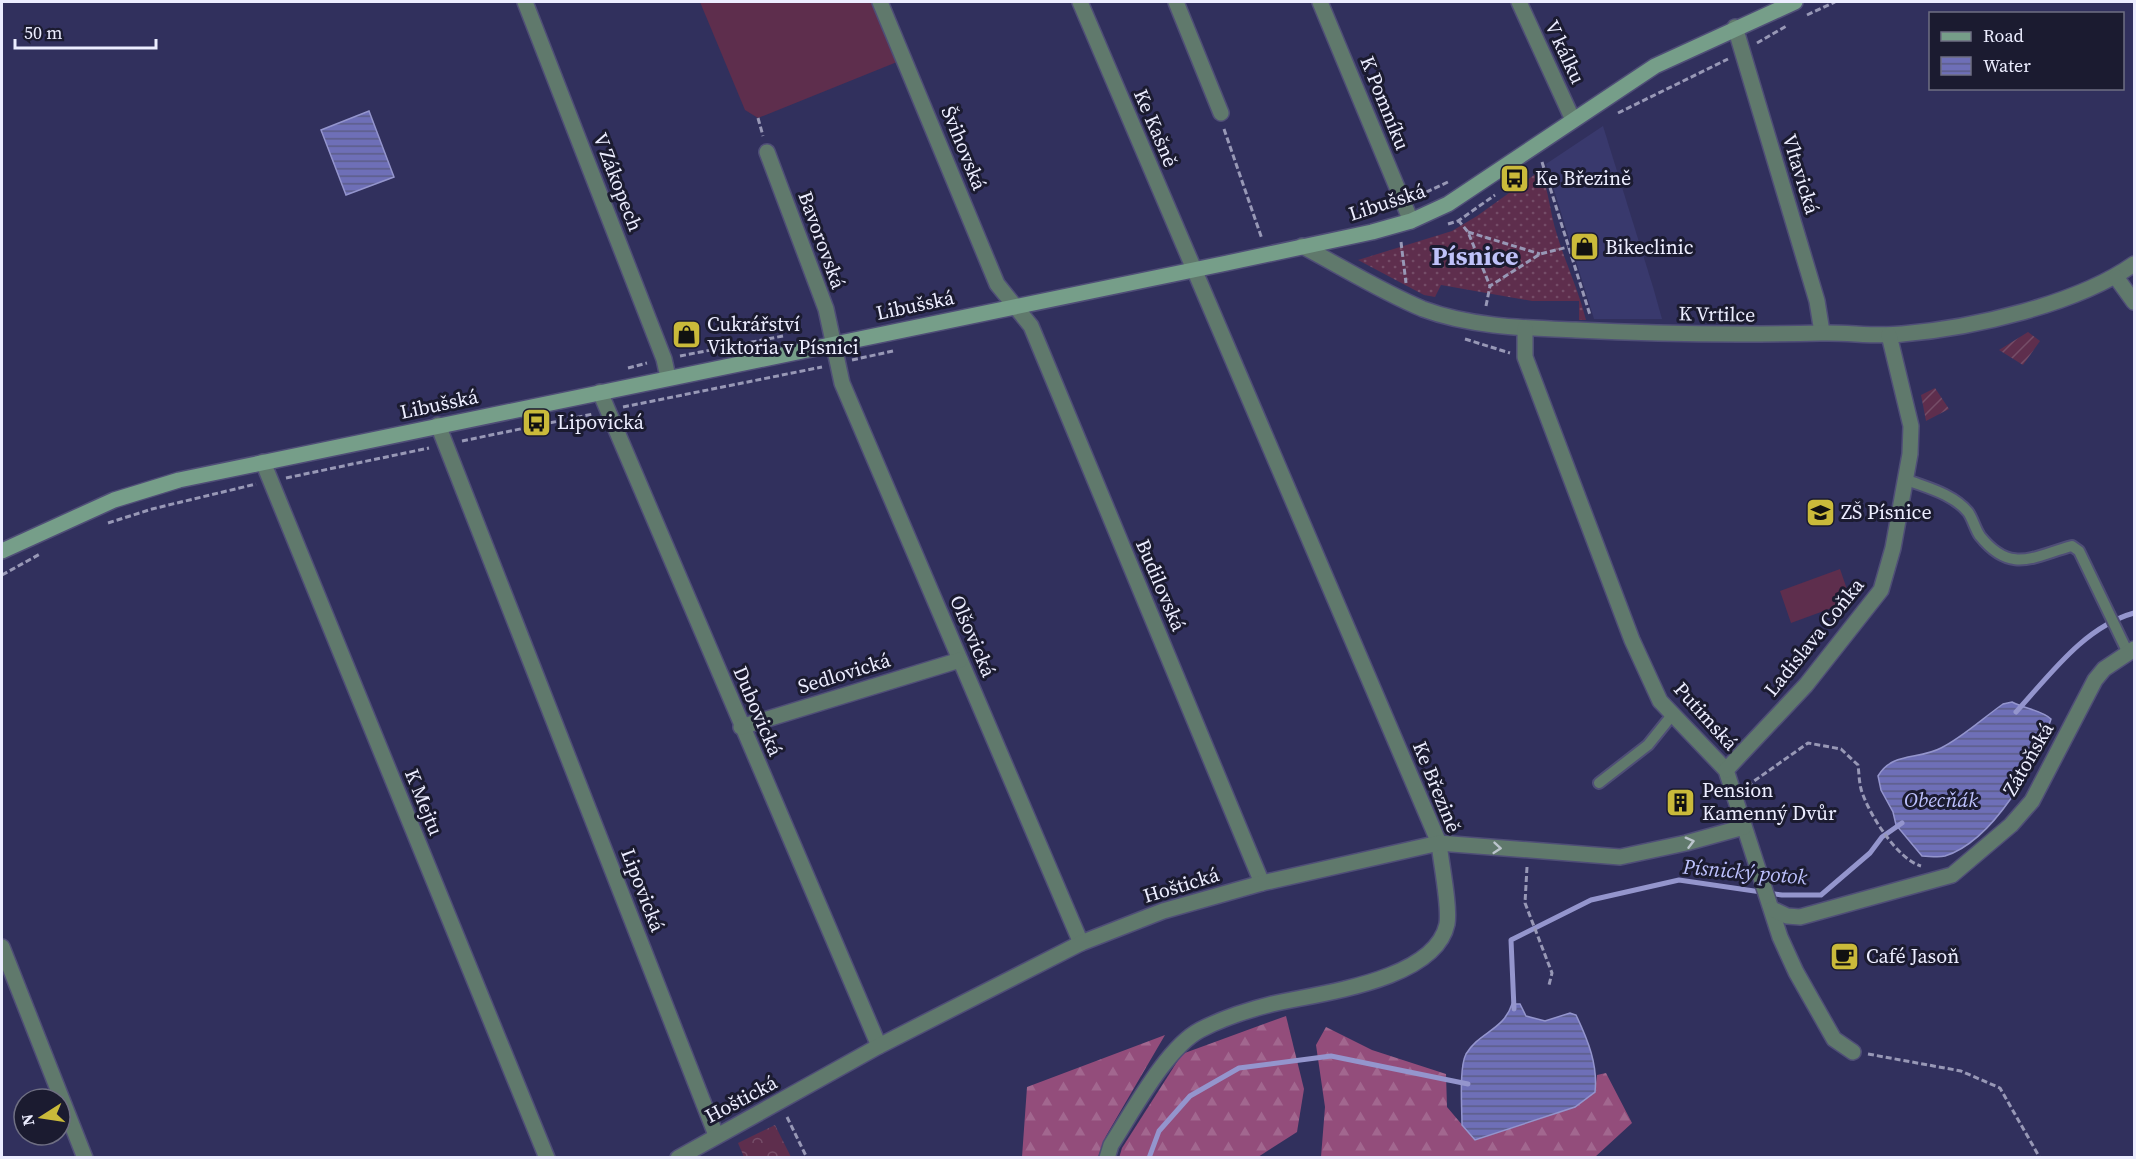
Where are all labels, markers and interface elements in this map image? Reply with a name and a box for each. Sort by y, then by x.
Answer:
scale bar [15,12,156,50]
legend [1929,12,2124,90]
street label: V kálku [1538,16,1592,88]
text: 50 m [24,20,62,45]
text: Road [1983,23,2024,48]
street label: K Pomníku [1353,52,1417,154]
text: Water [1983,53,2031,78]
street label: Ke Kašně [1127,85,1185,171]
street label: Švihovská [934,102,994,195]
street label: V Zákopech [586,129,650,235]
street label: Vltavická [1776,130,1827,218]
bus stop icon: Ke Březině [1498,162,1530,194]
place label: Ke Březině [1535,164,1631,192]
street label: Libušská [1345,176,1430,228]
street label: Bavorovská [791,187,853,293]
shop icon: Bikeclinic [1568,231,1600,263]
place label: Bikeclinic [1605,233,1694,261]
district label: Písnice [1432,238,1518,274]
street label: Libušská [873,283,957,327]
street label: K Vrtilce [1678,299,1756,329]
place label: Cukrářství Viktoria v Písnici [707,310,859,361]
shop icon: Cukrářství Viktoria v Písnici [670,319,702,351]
street label: Libušská [397,382,481,426]
bus stop icon: Lipovická [520,406,552,438]
place label: Lipovická [557,408,645,436]
school or university icon: ZŠ Písnice [1804,496,1836,528]
place label: ZŠ Písnice [1841,498,1932,526]
street label: Budilovská [1129,535,1193,636]
street label: Ladislava Coňka [1758,571,1871,702]
street label: Olšovická [943,591,1003,682]
street label: Sedlovická [794,645,895,700]
street label: Dubovická [727,662,790,761]
street label: Putimská [1668,676,1745,757]
street label: Zátoňská [1996,716,2061,801]
street label: Ke Březině [1406,737,1468,837]
street label: K Mejtu [398,765,450,839]
place label: Pension Kamenný Dvůr [1702,776,1837,827]
water label: Obecňák [1904,785,1978,814]
building icon: Pension Kamenný Dvůr [1665,786,1697,818]
one-way arrow [1685,836,1695,849]
one-way arrow [1493,841,1502,854]
street label: Lipovická [614,844,672,936]
water label: Písnický potok [1681,852,1809,891]
street label: Hoštická [1140,860,1223,910]
cafe icon: Café Jasoň [1829,940,1861,972]
place label: Café Jasoň [1866,942,1959,970]
street label: Hoštická [700,1068,783,1130]
north arrow [12,1087,72,1147]
text: N [15,1112,39,1128]

